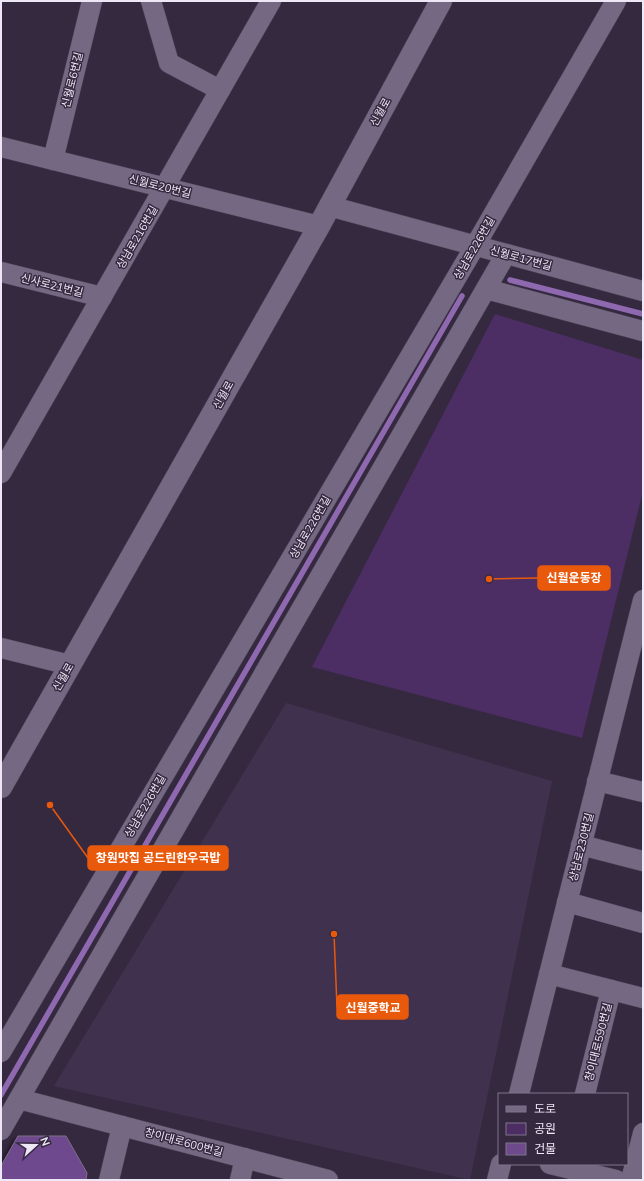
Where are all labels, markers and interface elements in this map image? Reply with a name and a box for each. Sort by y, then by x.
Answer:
street label: 신월로6번길 [58,51,86,109]
street label: 신월로 [367,95,393,129]
street label: 신월로20번길 [127,171,193,201]
street label: 상남로216번길 [113,203,161,271]
street label: 상남로226번길 [450,214,498,282]
street label: 신월로17번길 [488,243,554,273]
street label: 신사로21번길 [19,270,85,300]
street label: 신월로 [210,378,236,412]
street label: 상남로226번길 [286,493,334,561]
callout: 신월운동장 [538,566,610,590]
text: 신월운동장 [546,570,602,585]
street label: 신월로 [49,660,77,694]
street label: 상남로226번길 [121,772,169,840]
street label: 상남로230번길 [566,811,596,883]
callout: 창원맛집 공드린한우국밥 [88,846,228,870]
text: 창원맛집 공드린한우국밥 [96,850,220,865]
callout: 신월중학교 [337,995,408,1019]
text: 신월중학교 [345,1000,401,1015]
street label: 창이대로590번길 [581,1001,615,1083]
legend [498,1093,628,1165]
text: 도로 [534,1101,556,1116]
text: 공원 [534,1121,556,1136]
north arrow [16,1125,56,1165]
street label: 창이대로600번길 [143,1125,225,1159]
text: N [37,1135,53,1148]
text: 건물 [534,1141,556,1156]

